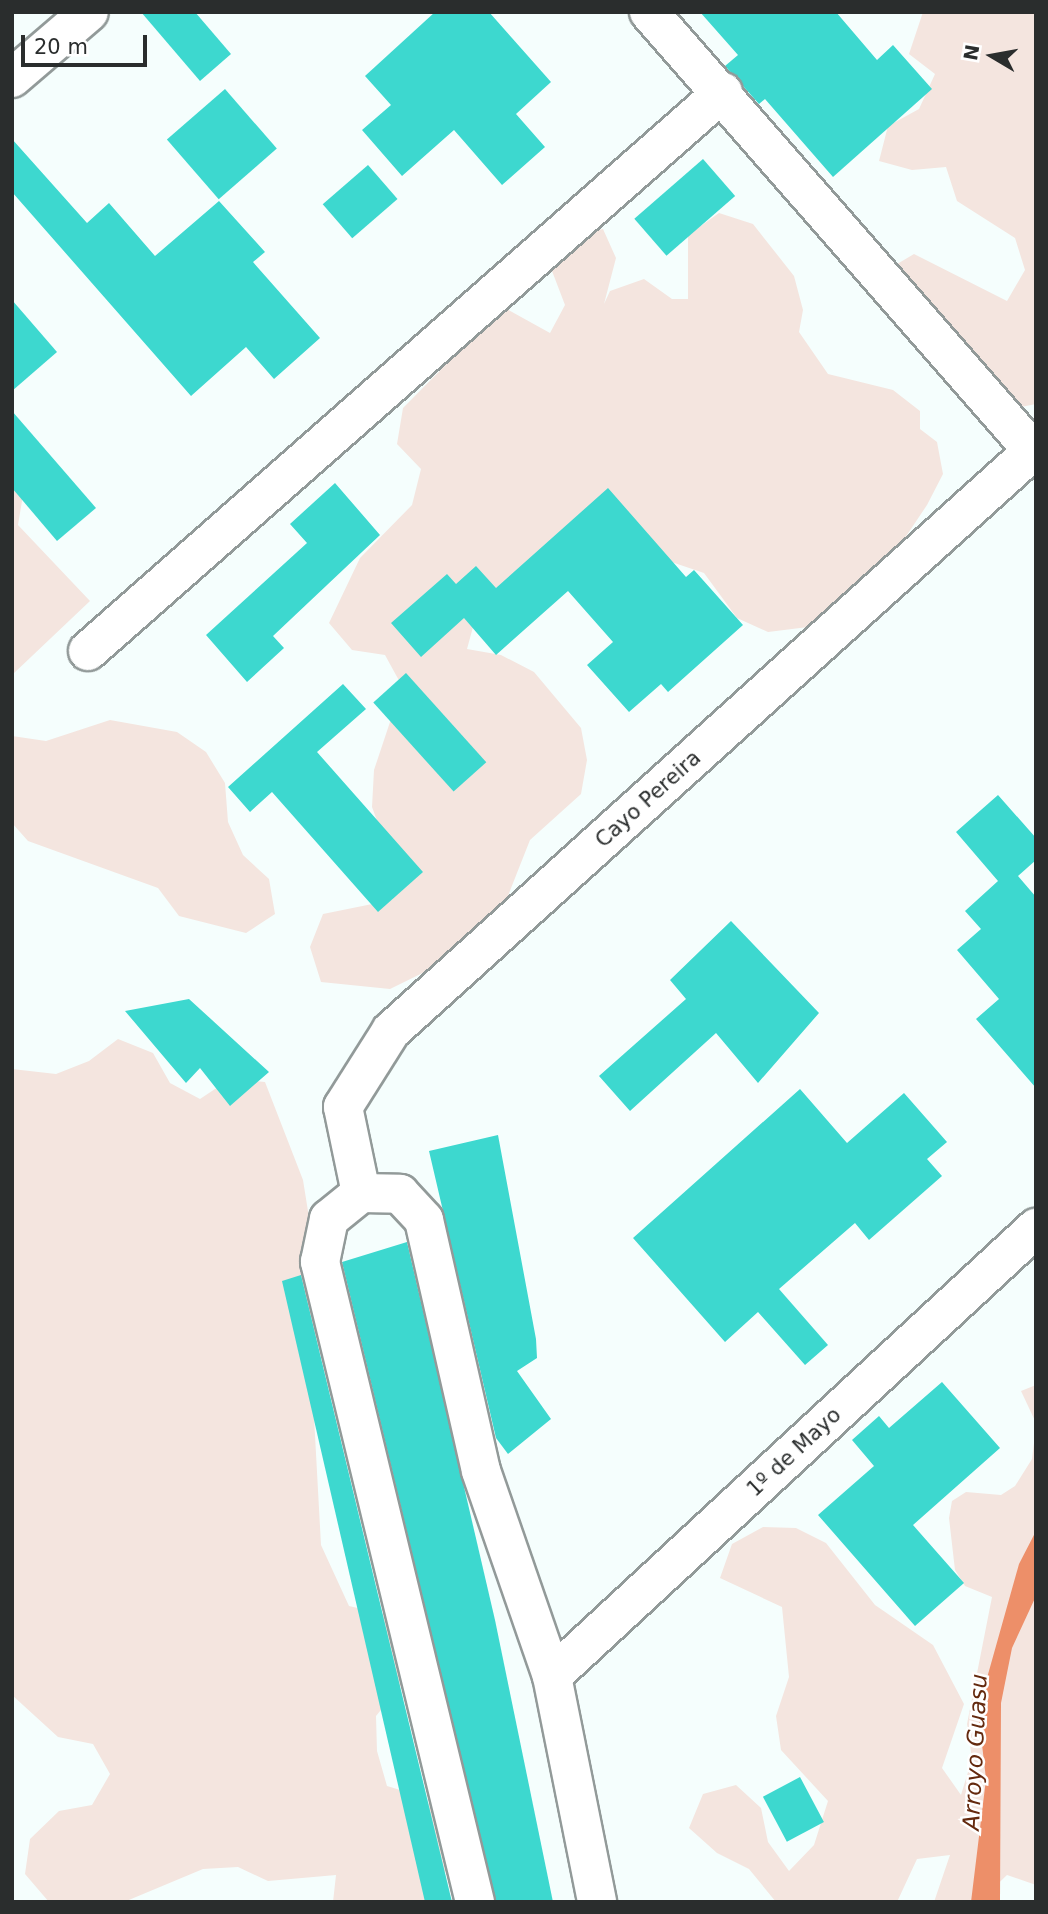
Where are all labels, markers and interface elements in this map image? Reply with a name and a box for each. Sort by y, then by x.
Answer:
scale bar [24,21,150,65]
north arrow [957,21,1027,91]
text: 20 m [34,35,88,59]
text: N [959,43,984,62]
street label: Cayo Pereira [590,745,706,853]
street label: 1º de Mayo [742,1402,846,1502]
water label: Arroyo Guasu [957,1673,993,1831]

